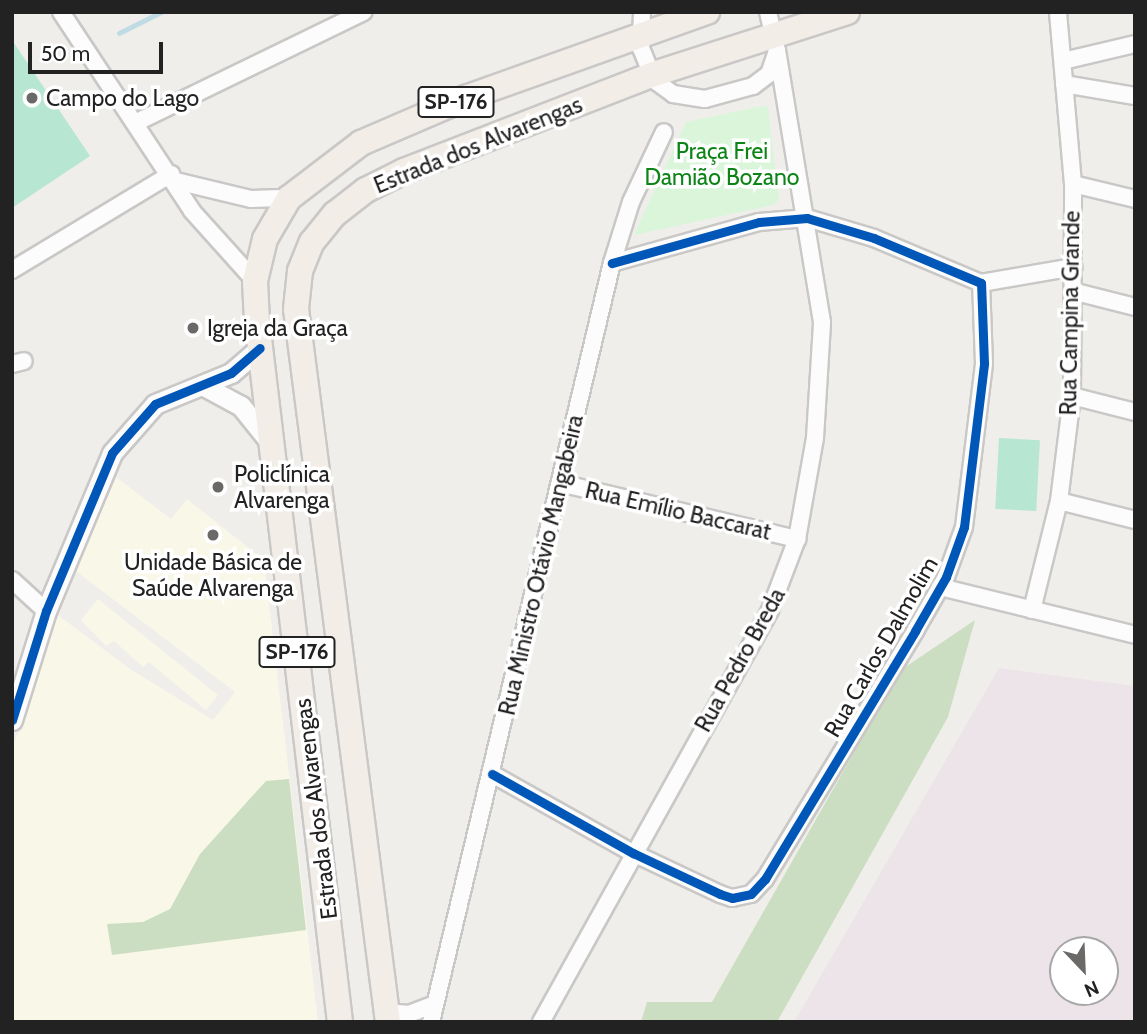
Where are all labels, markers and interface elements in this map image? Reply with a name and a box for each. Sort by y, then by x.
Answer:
scale bar [32,28,166,72]
text: 50 m [41,41,90,66]
place label: Campo do Lago [46,84,199,112]
road number: SP-176 [418,84,494,119]
marker: Campo do Lago [24,90,40,106]
street label: Estrada dos Alvarengas [370,91,586,199]
park label: Praça Frei Damião Bozano [644,137,800,191]
street label: Rua Campina Grande [1054,210,1086,416]
place label: Igreja da Graça [207,314,348,342]
marker: Igreja da Graça [185,320,201,336]
street label: Rua Ministro Otávio Mangabeira [493,412,589,718]
place label: Policlínica Alvarenga [234,460,330,514]
street label: Rua Emílio Baccarat [582,476,774,546]
marker: Policlínica Alvarenga [208,477,228,497]
marker: Unidade Básica de Saúde Alvarenga [203,525,223,545]
place label: Unidade Básica de Saúde Alvarenga [124,548,302,602]
street label: Rua Carlos Dalmolim [818,552,944,742]
street label: Rua Pedro Breda [689,583,791,737]
road number: SP-176 [258,634,336,670]
street label: Estrada dos Alvarengas [289,697,343,921]
north arrow [1049,936,1119,1006]
text: N [1081,976,1102,1002]

